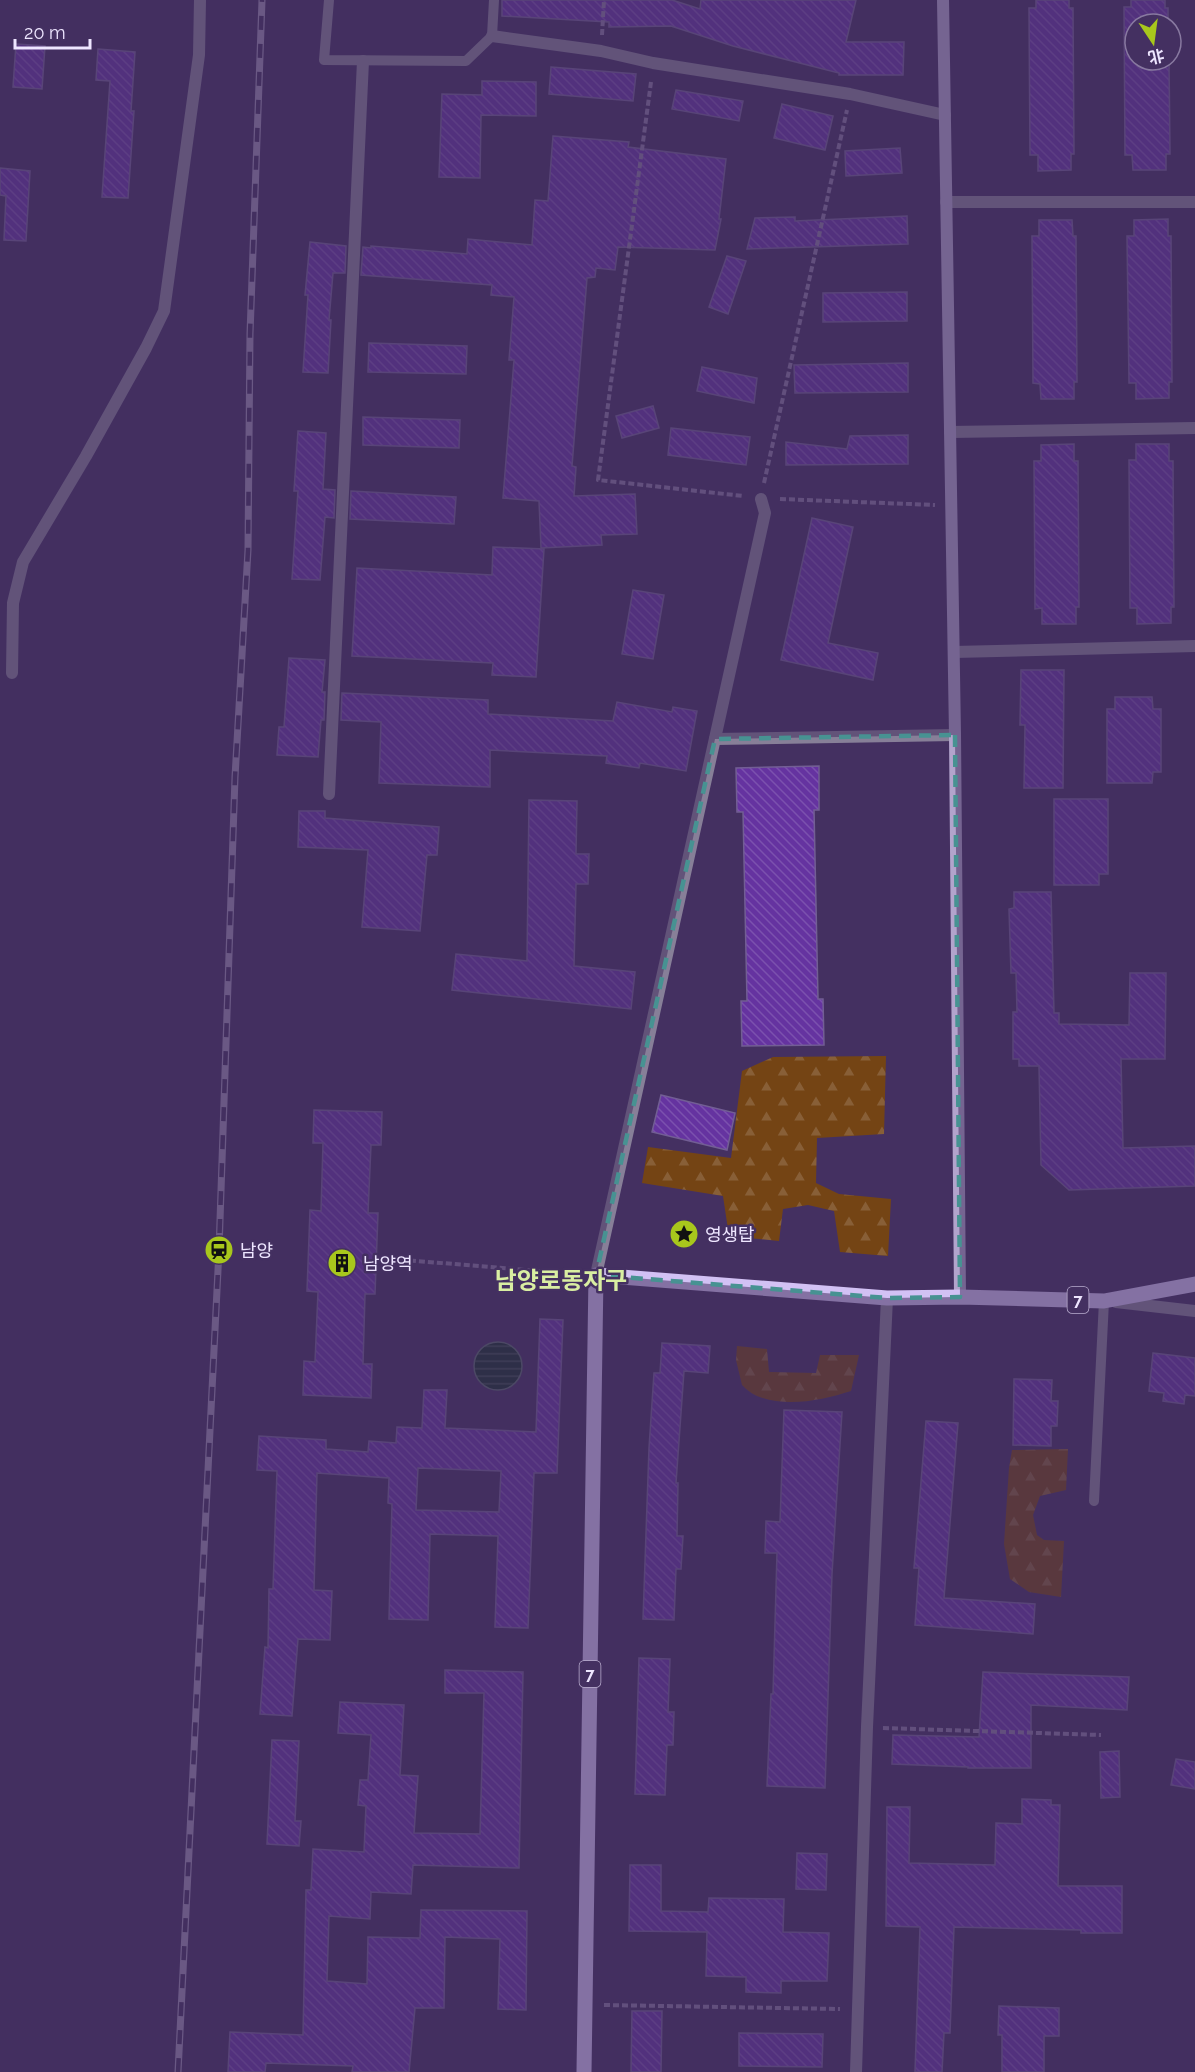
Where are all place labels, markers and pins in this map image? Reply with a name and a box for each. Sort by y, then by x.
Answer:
place icon: 영생탑 [668,1218,700,1250]
place label: 영생탑 [705,1224,755,1245]
station icon: 남양 [203,1234,235,1266]
place label: 남양 [240,1240,273,1261]
building icon: 남양역 [326,1247,358,1279]
place label: 남양역 [363,1253,413,1274]

